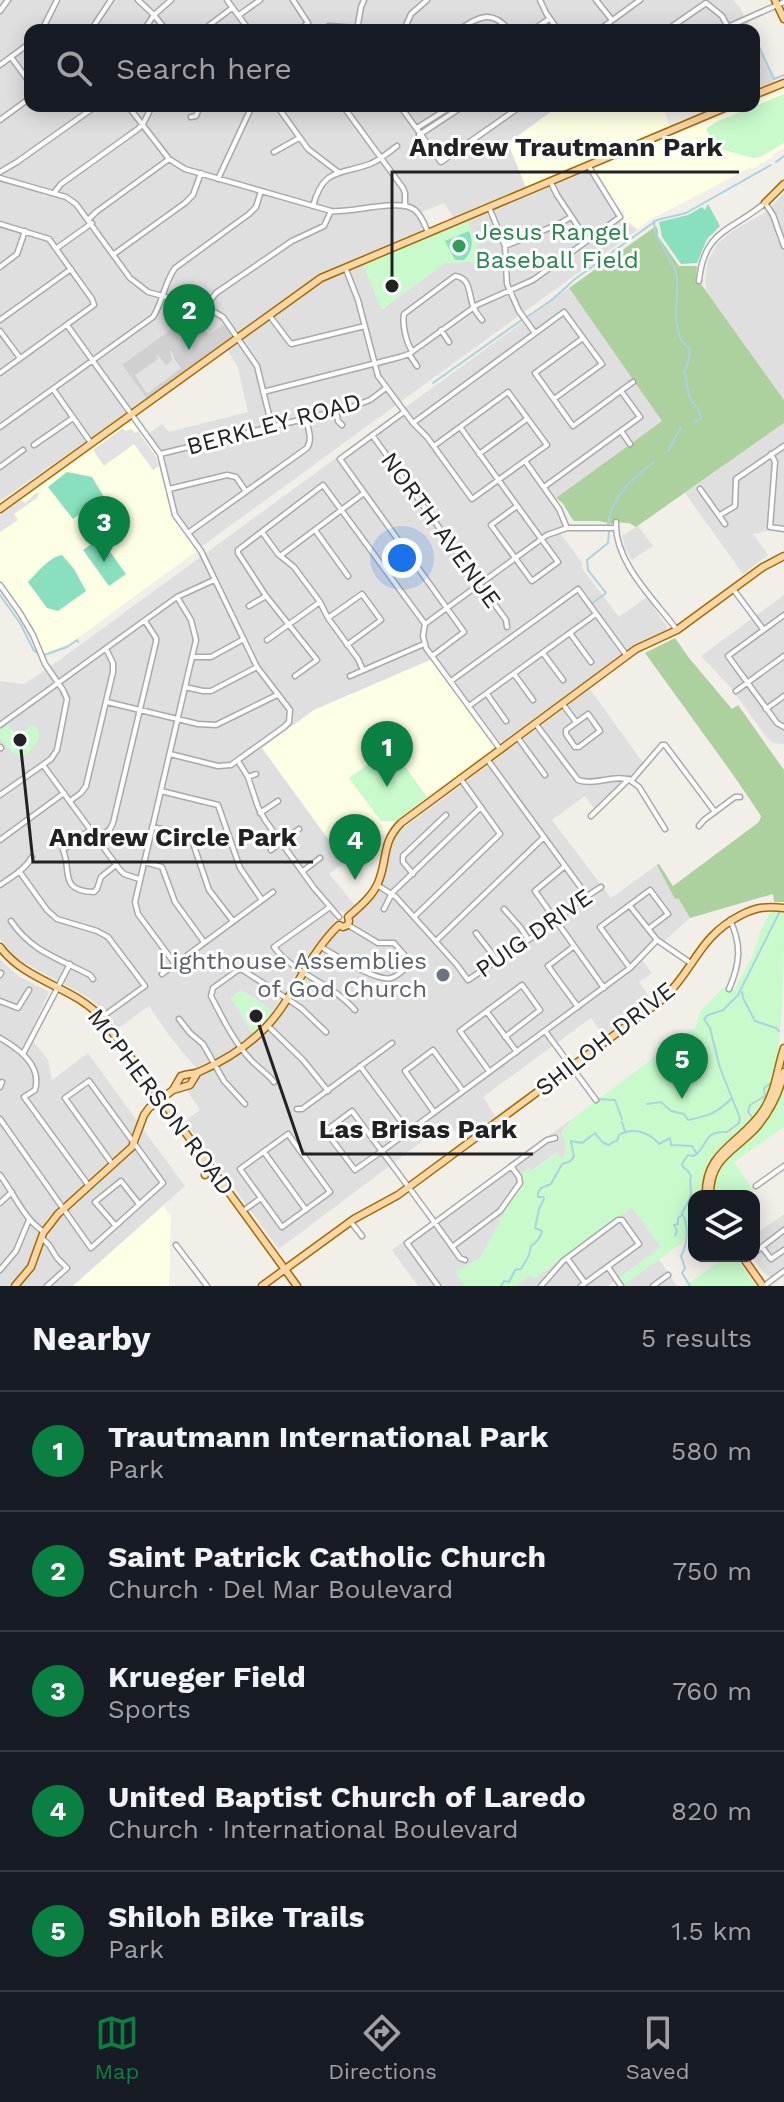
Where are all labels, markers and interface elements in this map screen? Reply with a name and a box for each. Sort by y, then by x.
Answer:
search box [24,24,760,112]
icon: search [52,46,96,90]
text: Search here [116,51,292,86]
callout: Andrew Trautmann Park [392,122,739,172]
text: Andrew Trautmann Park [409,132,724,162]
place label: Jesus Rangel Baseball Field [475,218,639,274]
marker: Jesus Rangel Baseball Field [450,237,468,255]
pin: 2 [163,284,215,350]
street label: BERKLEY ROAD [184,387,364,461]
street label: NORTH AVENUE [375,447,507,613]
pin: 3 [78,496,130,562]
your location [382,538,422,578]
pin: 1 [361,721,413,787]
callout: Andrew Circle Park [33,812,313,862]
pin: 4 [329,814,381,880]
text: Andrew Circle Park [49,822,298,852]
street label: PUIG DRIVE [470,883,598,983]
place label: Lighthouse Assemblies of God Church [158,947,427,1003]
marker: Lighthouse Assemblies of God Church [434,966,452,984]
street label: SHILOH DRIVE [530,976,680,1102]
street label: MCPHERSON ROAD [82,1003,240,1201]
pin: 5 [656,1033,708,1099]
callout: Las Brisas Park [303,1104,533,1154]
text: Las Brisas Park [319,1114,518,1144]
map controls [688,1190,760,1262]
button: layers [688,1190,760,1262]
text: Nearby [32,1318,151,1358]
text: 5 results [641,1323,752,1353]
text: Trautmann International Park [108,1419,548,1454]
text: 1 [52,1436,64,1466]
text: 580 m [671,1436,752,1466]
text: Park [108,1454,164,1484]
text: Saint Patrick Catholic Church [108,1539,546,1574]
text: 2 [50,1556,66,1586]
text: 750 m [672,1556,752,1586]
text: Church · Del Mar Boulevard [108,1574,453,1604]
text: Krueger Field [108,1659,306,1694]
text: 3 [50,1676,66,1706]
text: 760 m [672,1676,752,1706]
text: Sports [108,1694,191,1724]
text: United Baptist Church of Laredo [108,1779,586,1814]
text: 4 [50,1796,66,1826]
text: 820 m [671,1796,752,1826]
text: Church · International Boulevard [108,1814,518,1844]
text: Shiloh Bike Trails [108,1899,365,1934]
text: 5 [50,1916,66,1946]
text: 1.5 km [671,1916,752,1946]
text: Park [108,1934,164,1964]
tab: Map [94,2011,139,2084]
tab: Directions [328,2011,437,2084]
tab: Saved [626,2011,690,2084]

